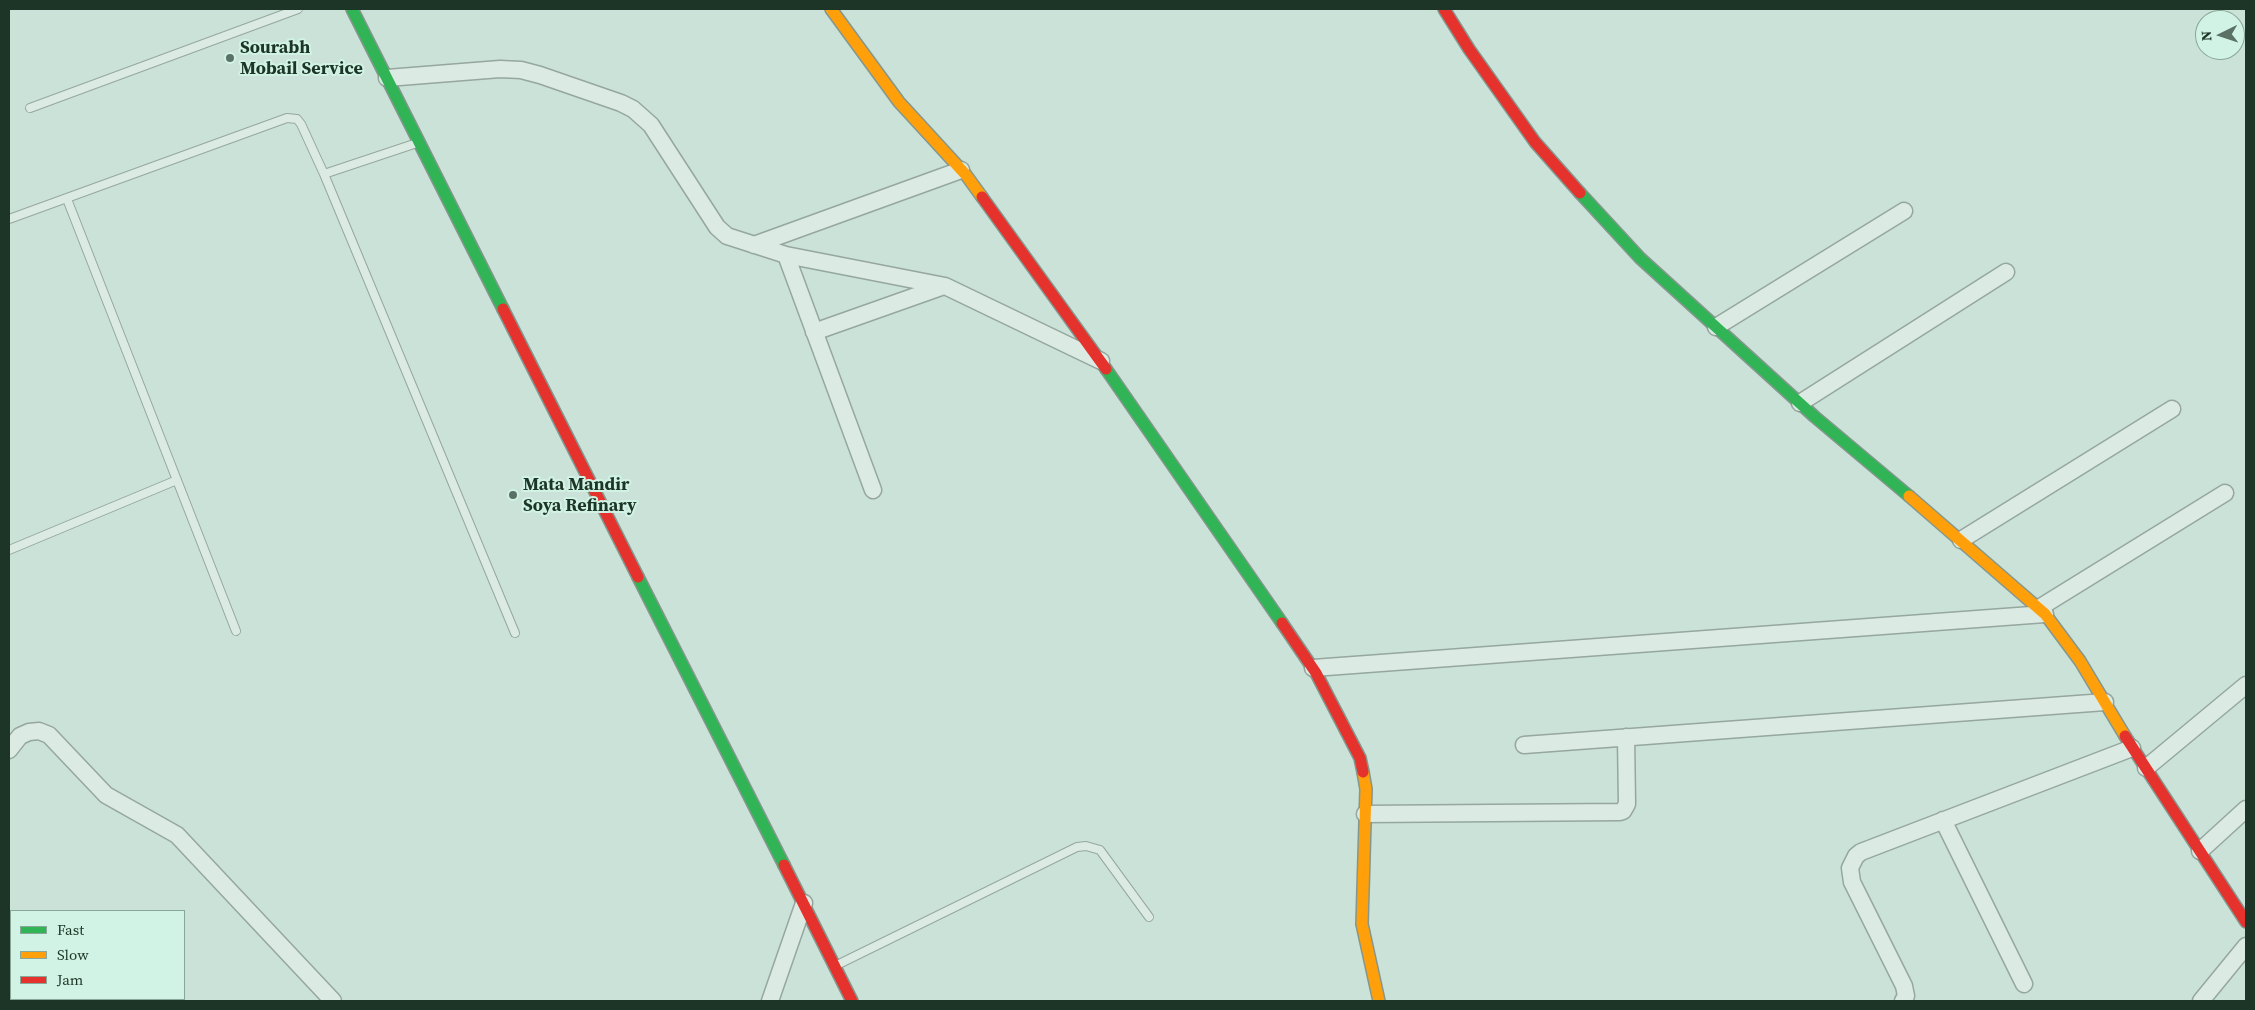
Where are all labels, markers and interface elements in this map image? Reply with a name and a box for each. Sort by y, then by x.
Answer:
north arrow [2195,10,2245,60]
text: N [2196,30,2216,42]
place label: Sourabh Mobail Service [240,37,363,80]
marker: Sourabh Mobail Service [224,52,236,64]
place label: Mata Mandir Soya Refinary [523,474,637,516]
marker: Mata Mandir Soya Refinary [507,489,519,501]
legend [10,910,185,1000]
text: Fast [57,919,84,940]
text: Slow [57,944,89,965]
text: Jam [57,969,83,990]

